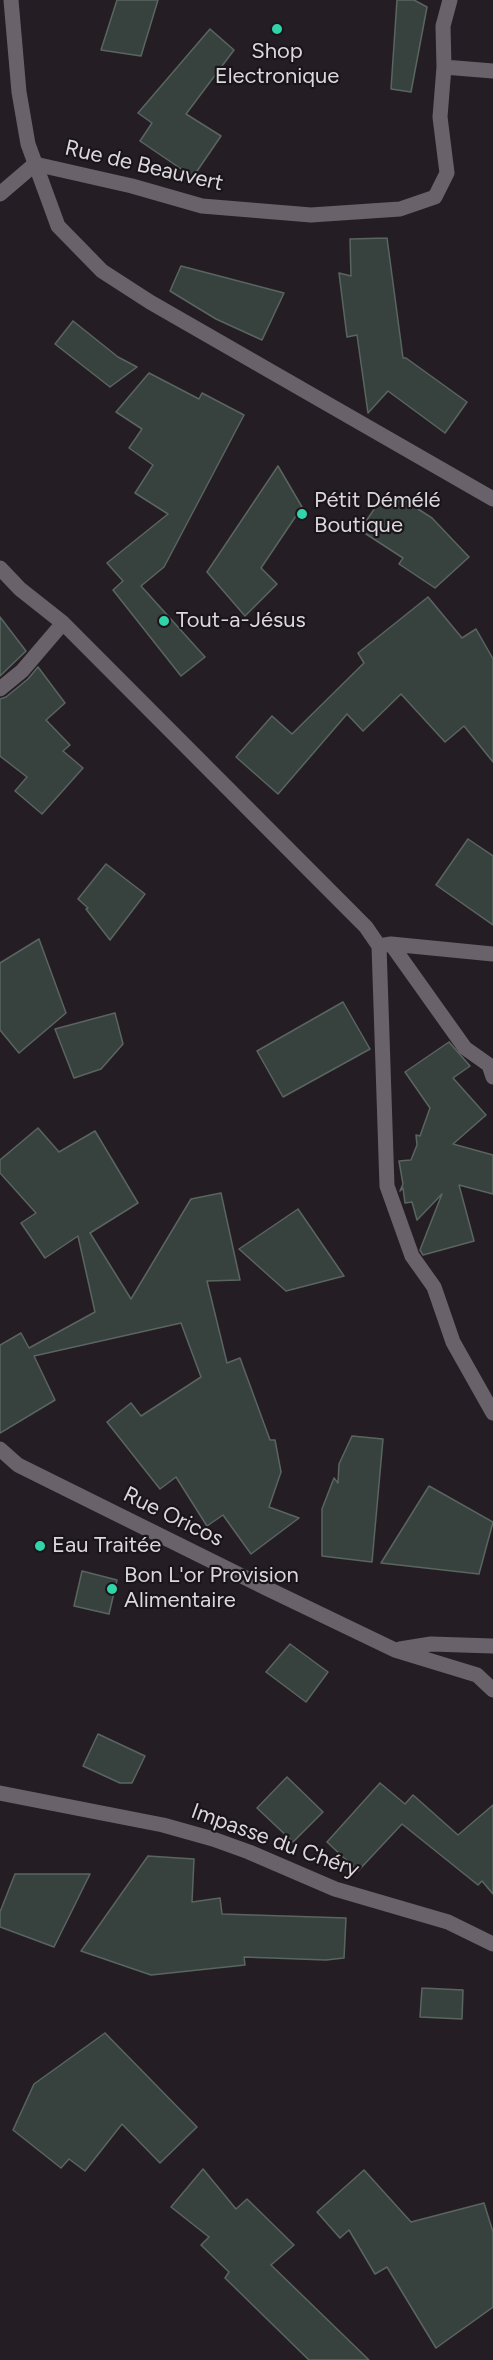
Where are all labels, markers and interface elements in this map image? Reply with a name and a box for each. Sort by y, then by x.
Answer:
marker: Shop Electronique [270,22,284,36]
place label: Shop Electronique [215,39,339,90]
street label: Rue de Beauvert [62,135,226,197]
place label: Pétit Démélé Boutique [314,488,441,540]
marker: Pétit Démélé Boutique [295,507,309,521]
place label: Tout-a-Jésus [176,608,306,634]
marker: Tout-a-Jésus [157,614,171,628]
street label: Rue Oricos [119,1481,227,1553]
place label: Eau Traitée [52,1533,161,1559]
marker: Eau Traitée [33,1539,47,1553]
place label: Bon L'or Provision Alimentaire [124,1563,299,1615]
marker: Bon L'or Provision Alimentaire [105,1582,119,1596]
street label: Impasse du Chéry [187,1798,363,1884]

